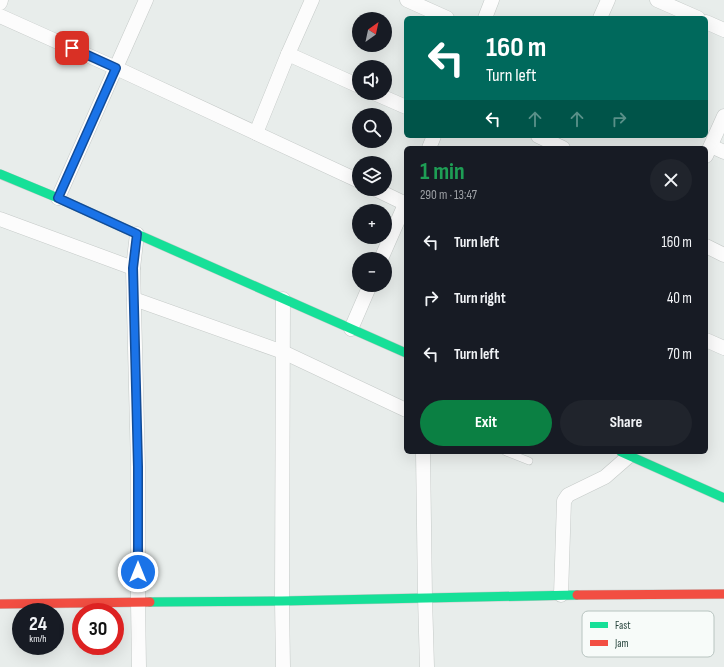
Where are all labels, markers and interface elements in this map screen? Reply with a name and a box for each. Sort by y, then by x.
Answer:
north arrow [352,12,392,52]
map controls [352,12,392,292]
pin [55,31,89,65]
text: 160 m [486,31,546,64]
icon: left [420,32,472,84]
icon: arrive [61,37,83,59]
button: sound [352,60,392,100]
text: Turn left [486,65,537,86]
button: search [352,108,392,148]
icon: left [482,108,504,130]
icon: ahead [524,108,546,130]
icon: ahead [566,108,588,130]
icon: right [608,108,630,130]
button: layers [352,156,392,196]
text: 1 min [420,157,465,186]
button: close [650,159,692,201]
text: 290 m · 13:47 [420,187,477,203]
button: + [352,204,392,244]
icon: left [420,231,442,253]
text: Turn left [454,233,499,252]
text: 160 m [661,233,692,252]
button: − [352,252,392,292]
icon: right [420,287,442,309]
text: Turn right [454,289,506,308]
text: 40 m [667,289,692,308]
icon: left [420,343,442,365]
text: Turn left [454,345,499,364]
text: 70 m [667,345,692,364]
button: Exit [420,400,552,446]
button: Share [560,400,692,446]
position arrow [117,551,159,593]
speed limit sign: 30 [72,603,124,655]
legend [582,611,714,657]
text: 24 [29,612,47,636]
text: Fast [615,619,631,632]
text: km/h [29,633,47,645]
text: Jam [614,637,629,650]

